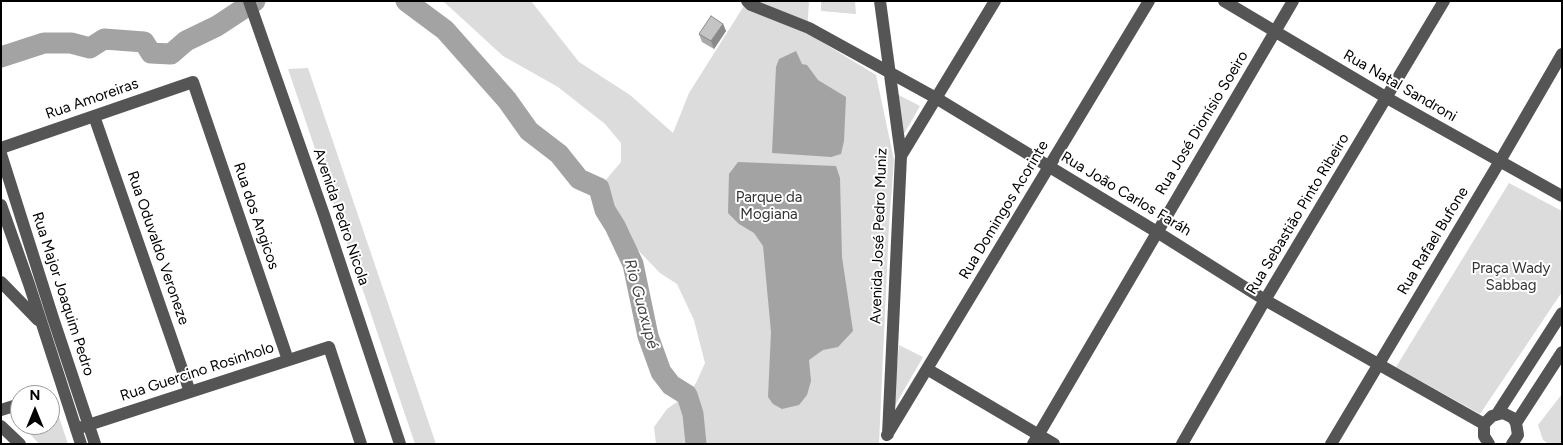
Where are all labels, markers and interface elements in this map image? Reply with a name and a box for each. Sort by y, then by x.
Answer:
street label: Rua Natal Sandroni [1340,46,1460,126]
street label: Rua José Dionísio Soeiro [1152,48,1252,198]
street label: Rua Amoreiras [43,75,141,123]
street label: Rua Sebastião Pinto Ribeiro [1243,130,1353,298]
street label: Rua Domingos Acorinte [955,137,1053,283]
street label: Avenida Pedro Nicola [309,146,373,288]
street label: Avenida José Pedro Muniz [867,148,891,324]
street label: Rua João Carlos Faráh [1058,148,1194,240]
street label: Rua dos Angicos [229,160,283,272]
street label: Rua Oduvaldo Veroneze [123,169,193,327]
street label: Rua Rafael Bufone [1394,184,1472,298]
park label: Parque da Mogiana [736,189,802,224]
street label: Rua Major Joaquim Pedro [28,210,98,378]
water label: Rio Guaxupé [620,257,662,351]
park label: Praça Wady Sabbag [1472,260,1550,295]
street label: Rua Guercino Rosinholo [118,339,276,405]
north arrow [10,385,60,435]
text: N [30,387,40,404]

